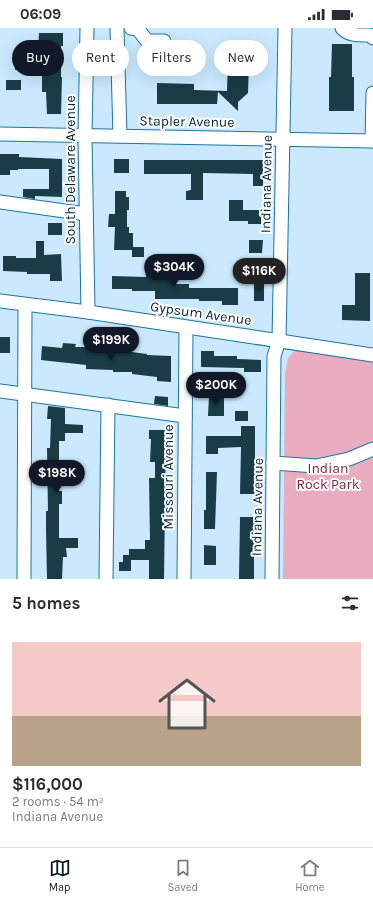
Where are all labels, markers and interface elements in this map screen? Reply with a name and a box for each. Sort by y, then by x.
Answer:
text: 06:09 [20,5,61,23]
chip: Buy [12,40,64,76]
chip: Rent [72,40,129,76]
chip: Filters [137,40,206,76]
chip: New [214,40,268,76]
street label: South Delaware Avenue [62,95,79,245]
street label: Stapler Avenue [139,112,235,131]
street label: Indiana Avenue [257,135,276,233]
pin: $304K [146,254,202,288]
pin: $116K [231,258,287,292]
text: $304K [153,259,195,274]
text: $116K [242,263,276,278]
street label: Gypsum Avenue [149,298,253,329]
pin: $199K [83,327,139,361]
text: $199K [92,332,130,347]
pin: $200K [188,372,244,406]
text: $200K [195,377,237,392]
street label: Missouri Avenue [160,424,177,530]
street label: Indiana Avenue [248,458,267,556]
pin: $198K [29,460,85,494]
park label: Indian Rock Park [296,460,360,493]
text: $198K [38,465,76,480]
icon: filters [339,592,361,614]
text: 5 homes [12,593,81,613]
icon: home [151,668,223,740]
text: $116,000 [12,774,83,794]
text: 2 rooms · 54 m² [12,794,104,809]
text: Indiana Avenue [12,809,103,824]
tab: Map [49,857,71,894]
tab: Saved [168,857,198,894]
tab: Home [295,857,324,894]

